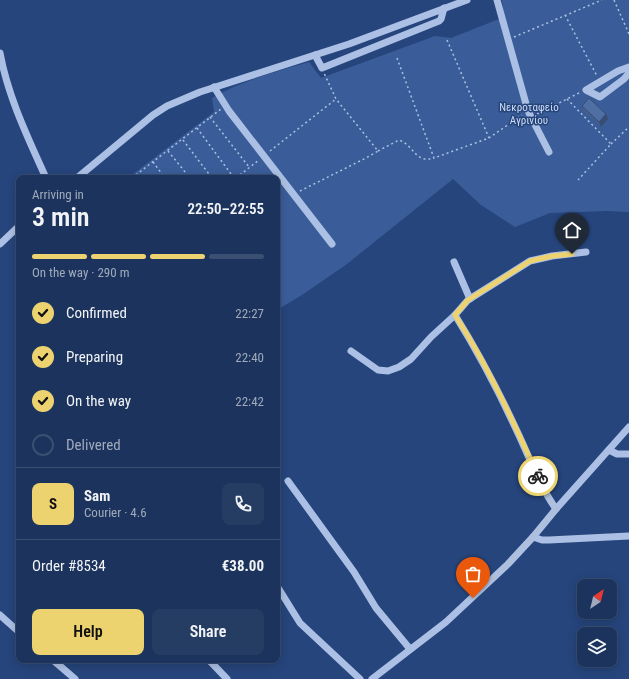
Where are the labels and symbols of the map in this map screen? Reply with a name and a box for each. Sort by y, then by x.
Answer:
park label: Νεκροταφείο Αγρινίου [499,101,559,127]
pin [555,213,589,254]
courier [518,456,558,496]
pin [456,557,490,598]
north arrow [577,579,617,619]

